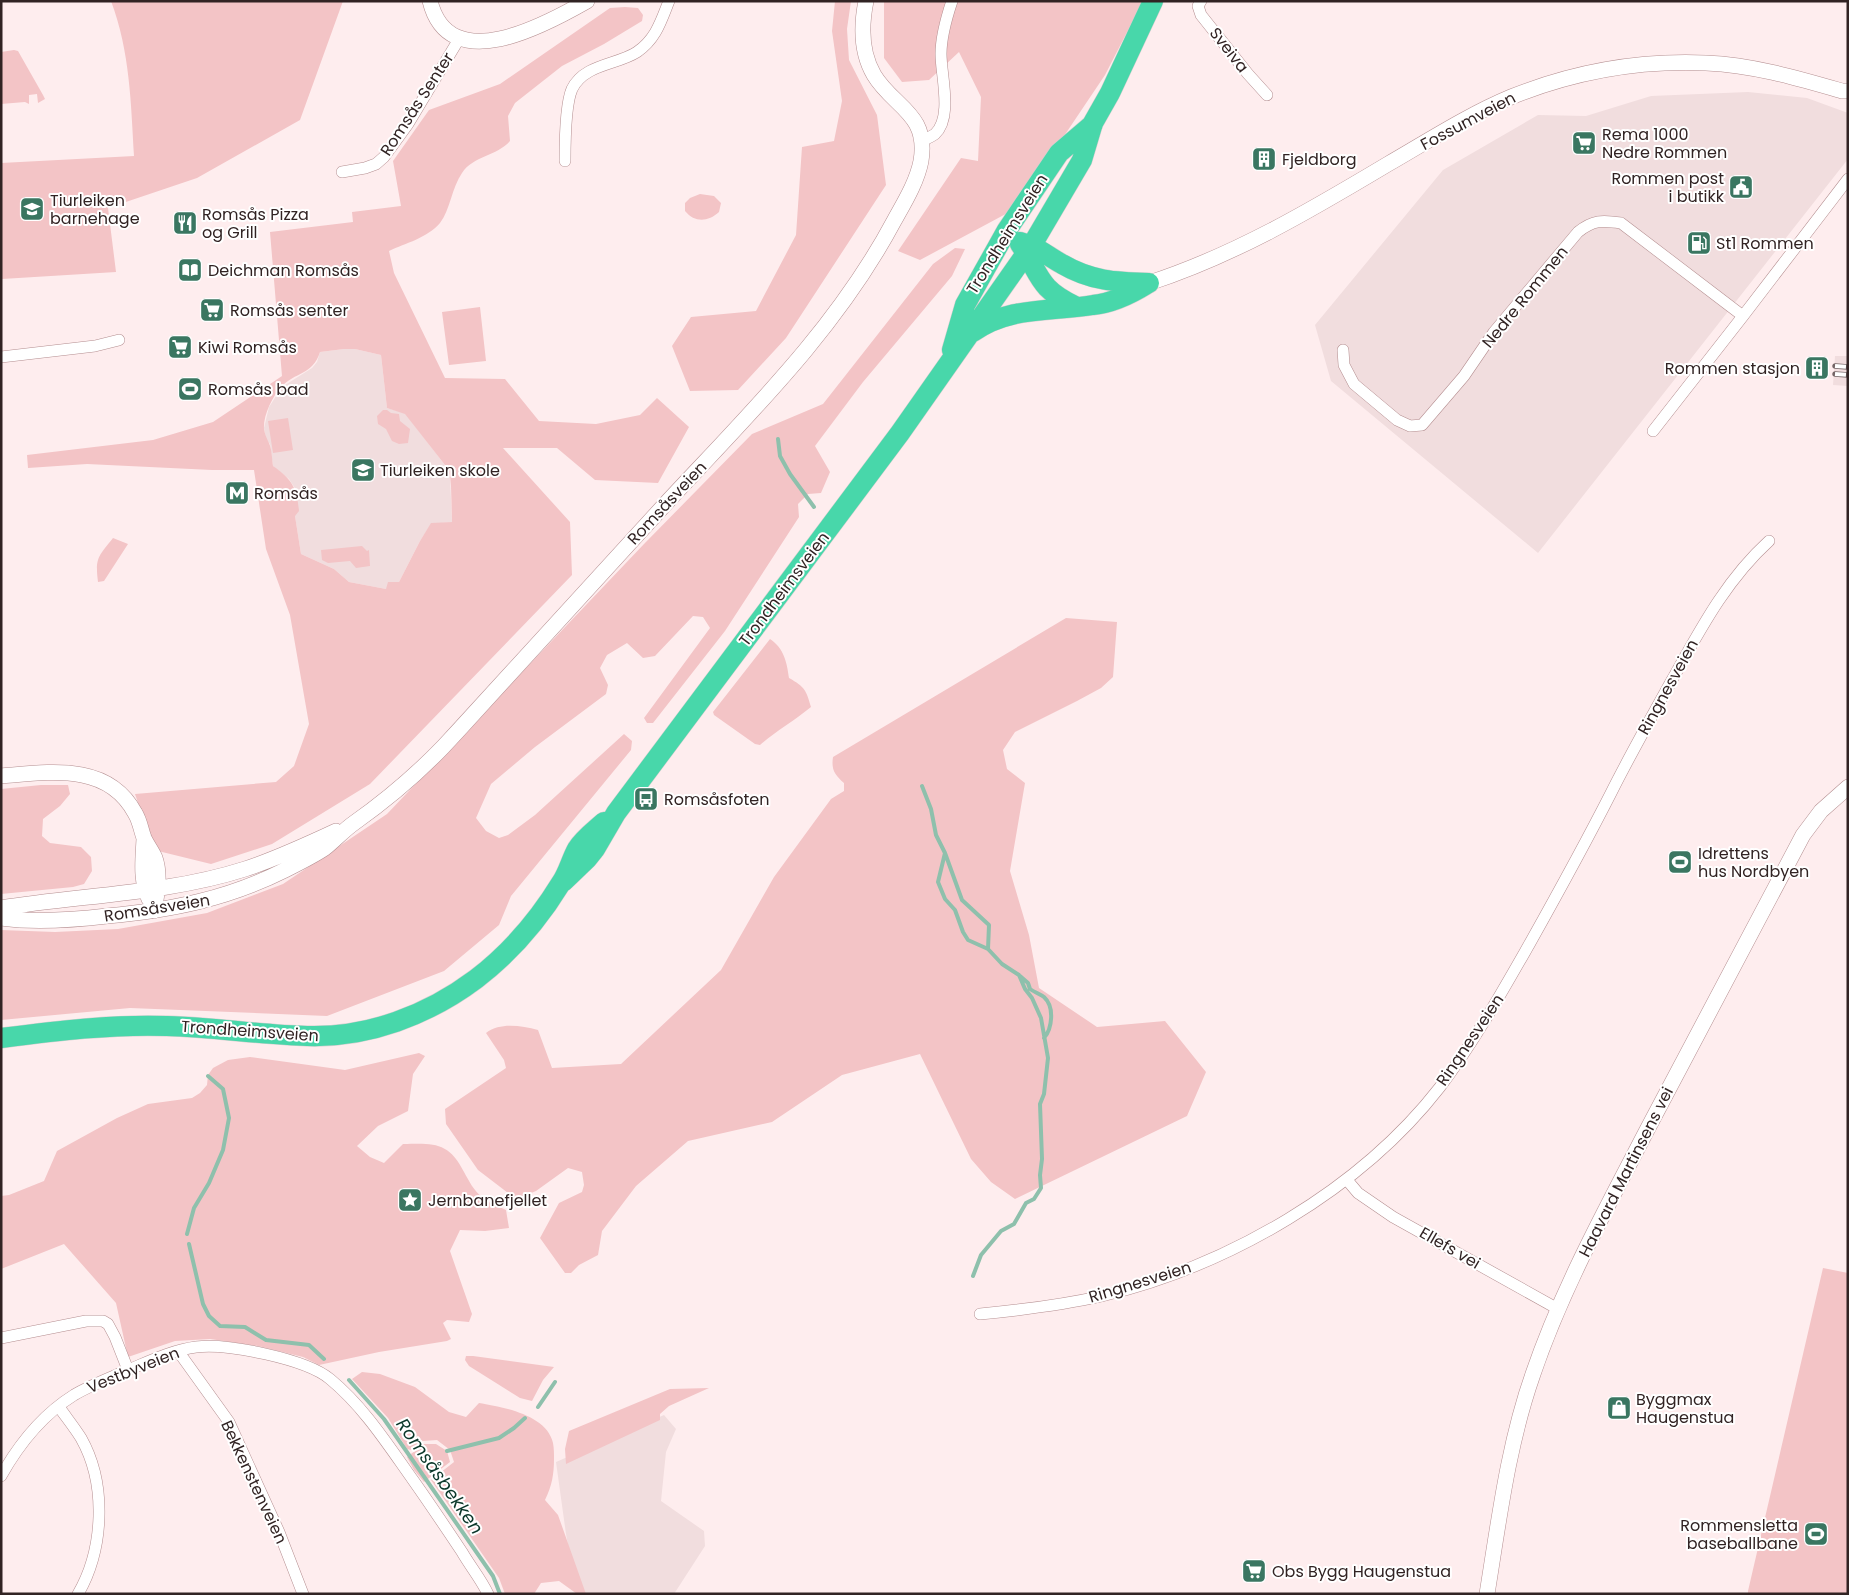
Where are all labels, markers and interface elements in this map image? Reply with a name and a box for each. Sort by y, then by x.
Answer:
street label: Sveiva [1204,22,1254,78]
street label: Romsås Senter [375,48,459,160]
street label: Fossumveien [1416,86,1520,156]
place label: Rema 1000 Nedre Rommen [1602,123,1727,164]
supermarket icon: Rema 1000 Nedre Rommen [1571,130,1597,156]
building icon: Fjeldborg [1251,146,1277,172]
place label: Fjeldborg [1282,148,1357,171]
place label: Rommen post i butikk [1611,167,1725,208]
street label: Trondheimsveien [961,169,1053,299]
public building icon: Rommen post i butikk [1728,174,1754,200]
place label: Tiurleiken barnehage [50,189,140,230]
school or university icon: Tiurleiken barnehage [19,196,45,222]
place label: Romsås Pizza og Grill [202,203,309,244]
restaurant icon: Romsås Pizza og Grill [172,210,198,236]
fuel station icon: St1 Rommen [1686,230,1712,256]
place label: St1 Rommen [1716,232,1814,255]
street label: Nedre Rommen [1477,241,1573,353]
library icon: Deichman Romsås [177,257,203,283]
place label: Deichman Romsås [208,259,359,282]
supermarket icon: Romsås senter [199,297,225,323]
place label: Romsås senter [230,299,348,322]
supermarket icon: Kiwi Romsås [167,334,193,360]
place label: Kiwi Romsås [198,336,297,359]
building icon: Rommen stasjon [1804,355,1830,381]
place label: Rommen stasjon [1665,357,1800,380]
sports icon: Romsås bad [177,376,203,402]
place label: Romsås bad [208,378,309,401]
street label: Romsåsveien [622,456,712,550]
school or university icon: Tiurleiken skole [350,457,376,483]
place label: Tiurleiken skole [380,459,500,482]
metro station icon: Romsås [224,480,250,506]
place label: Romsås [254,482,318,505]
street label: Trondheimsveien [733,527,835,651]
street label: Ringnesveien [1632,635,1704,739]
bus stop icon: Romsåsfoten [633,786,659,812]
place label: Romsåsfoten [664,788,769,811]
place label: Idrettens hus Nordbyen [1698,842,1809,883]
sports icon: Idrettens hus Nordbyen [1667,849,1693,875]
street label: Romsåsveien [102,888,212,928]
street label: Ringnesveien [1431,990,1509,1090]
street label: Trondheimsveien [180,1015,320,1047]
street label: Haavard Martinsens vei [1573,1083,1679,1261]
place icon: Jernbanefjellet [397,1187,423,1213]
place label: Jernbanefjellet [428,1189,547,1212]
street label: Ellefs vei [1415,1221,1485,1275]
street label: Ringnesveien [1086,1255,1194,1309]
street label: Vestbyveien [83,1341,183,1399]
place label: Byggmax Haugenstua [1636,1388,1734,1429]
shop icon: Byggmax Haugenstua [1606,1395,1632,1421]
water label: Romsåsbekken [391,1413,489,1539]
street label: Bekkenstenveien [215,1417,293,1547]
place label: Rommensletta baseballbane [1680,1514,1798,1555]
sports icon: Rommensletta baseballbane [1803,1521,1829,1547]
supermarket icon: Obs Bygg Haugenstua [1241,1558,1267,1584]
place label: Obs Bygg Haugenstua [1272,1560,1451,1583]

